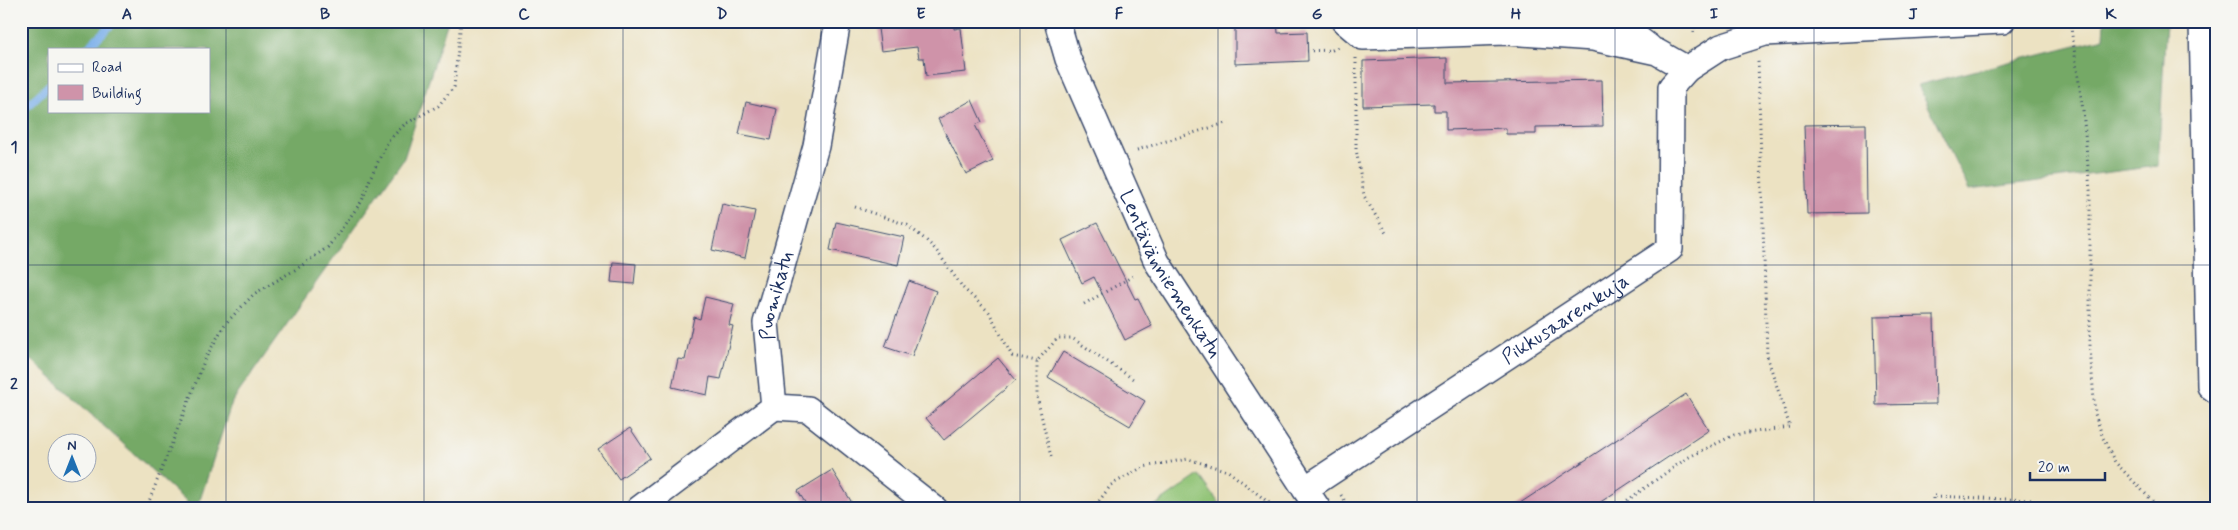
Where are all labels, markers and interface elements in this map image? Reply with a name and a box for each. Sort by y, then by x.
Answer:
text: A [122,4,132,25]
text: B [320,4,330,25]
text: C [518,4,530,25]
text: D [716,4,728,25]
text: E [916,4,926,25]
text: F [1115,4,1124,25]
text: G [1312,4,1323,25]
text: H [1511,4,1522,25]
text: I [1710,4,1719,25]
text: J [1908,4,1918,25]
text: K [2105,4,2117,25]
legend [48,48,210,112]
text: Road [92,58,122,78]
text: Building [92,84,142,105]
text: 1 [10,137,18,158]
street label: Lentävänniemenkatu [1112,186,1228,363]
street label: Puomikatu [754,248,801,341]
street label: Pikkusaarenkuja [1497,268,1635,371]
text: 2 [10,374,18,395]
north arrow [48,432,98,482]
text: N [67,437,77,455]
scale bar [2030,450,2106,482]
text: 20 m [2038,458,2070,478]

